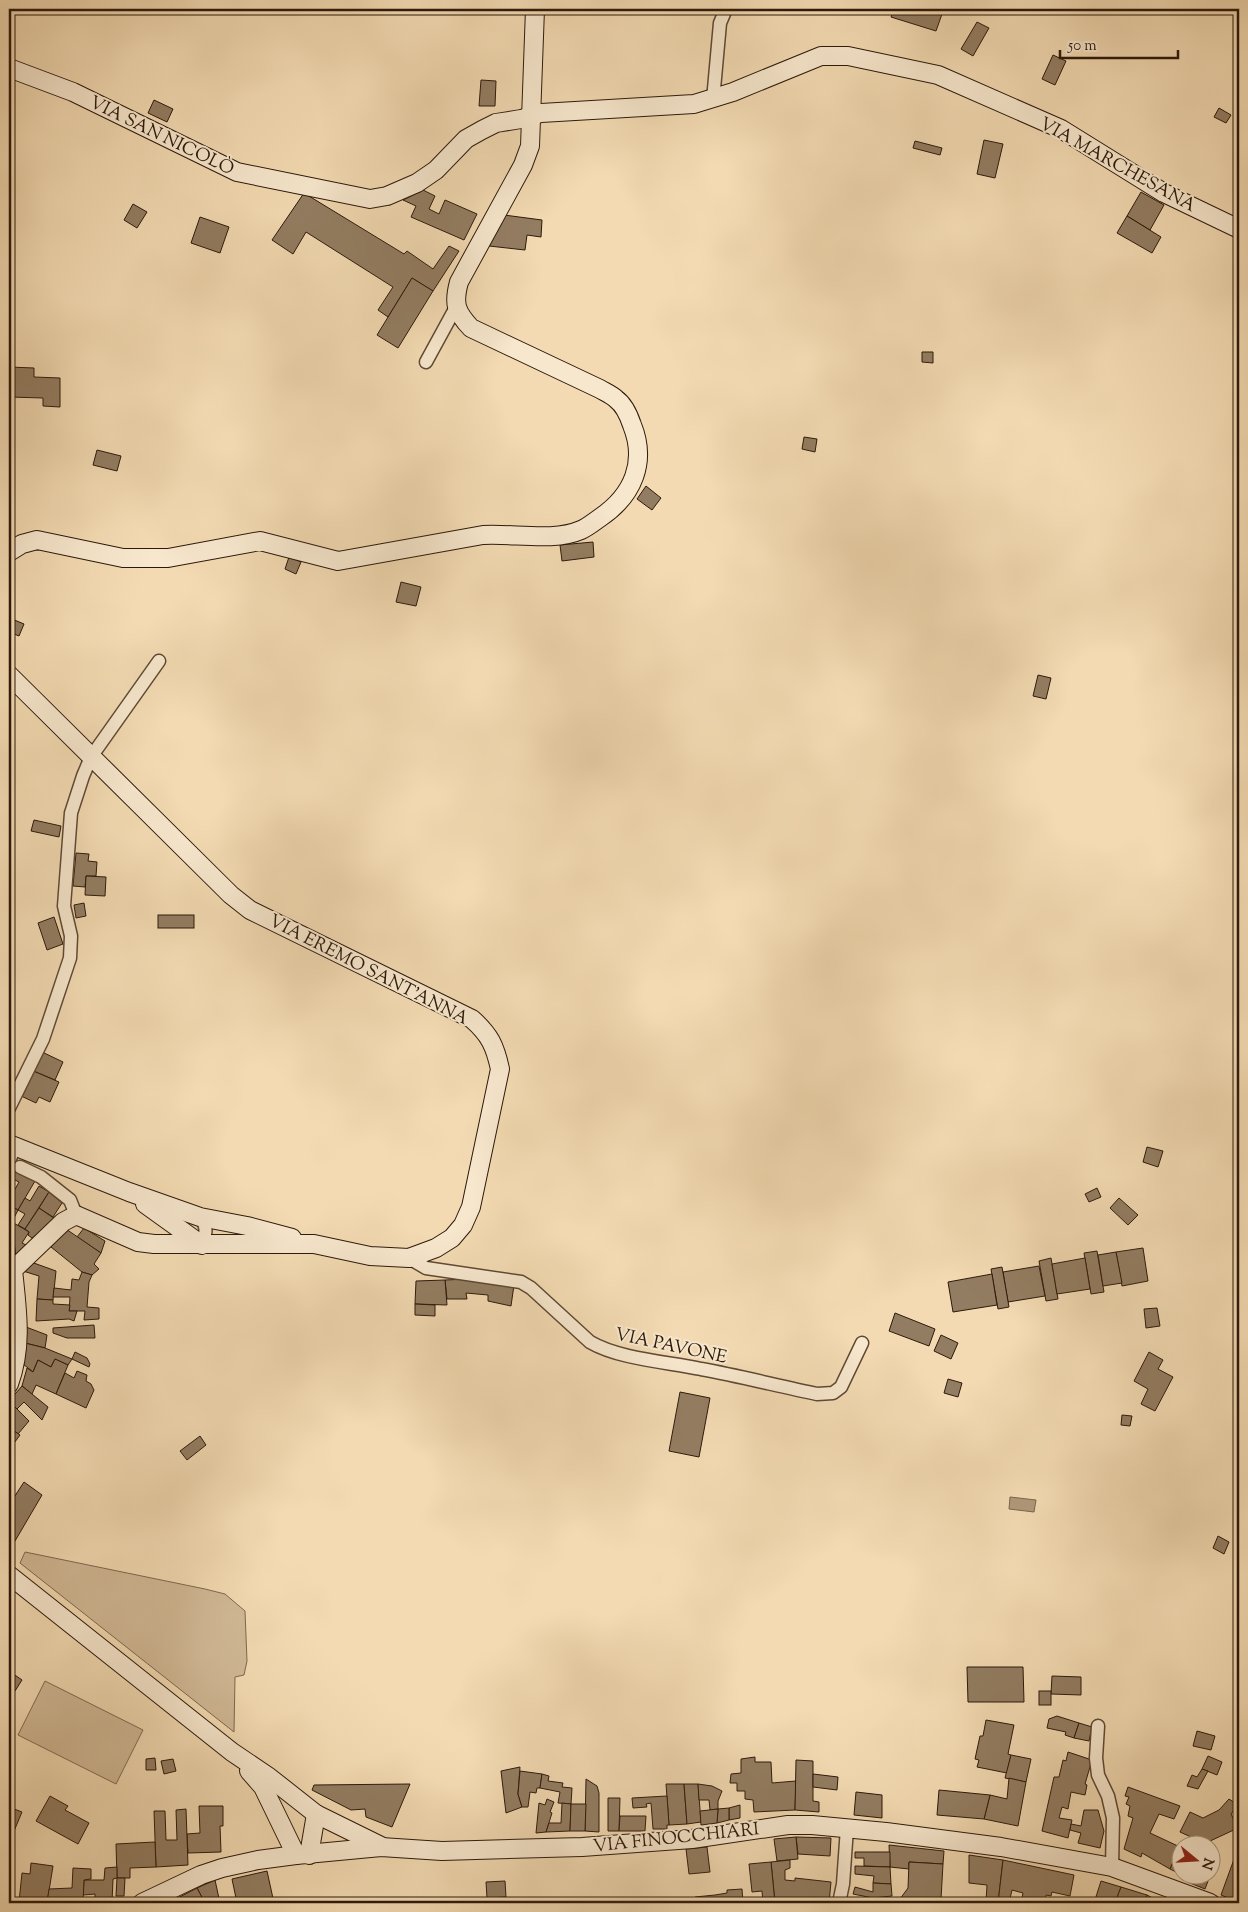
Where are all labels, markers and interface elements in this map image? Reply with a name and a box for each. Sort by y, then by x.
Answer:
scale bar [1060,28,1178,60]
text: 50 m [1067,36,1097,57]
street label: VIA SAN NICOLÒ [84,90,238,183]
street label: VIA MARCHESANA [1034,112,1200,220]
street label: VIA EREMO SANT'ANNA [264,909,473,1033]
street label: VIA PAVONE [612,1322,729,1372]
street label: VIA FINOCCHIARI [592,1817,761,1861]
north arrow [1170,1834,1220,1884]
text: N [1195,1855,1218,1872]

